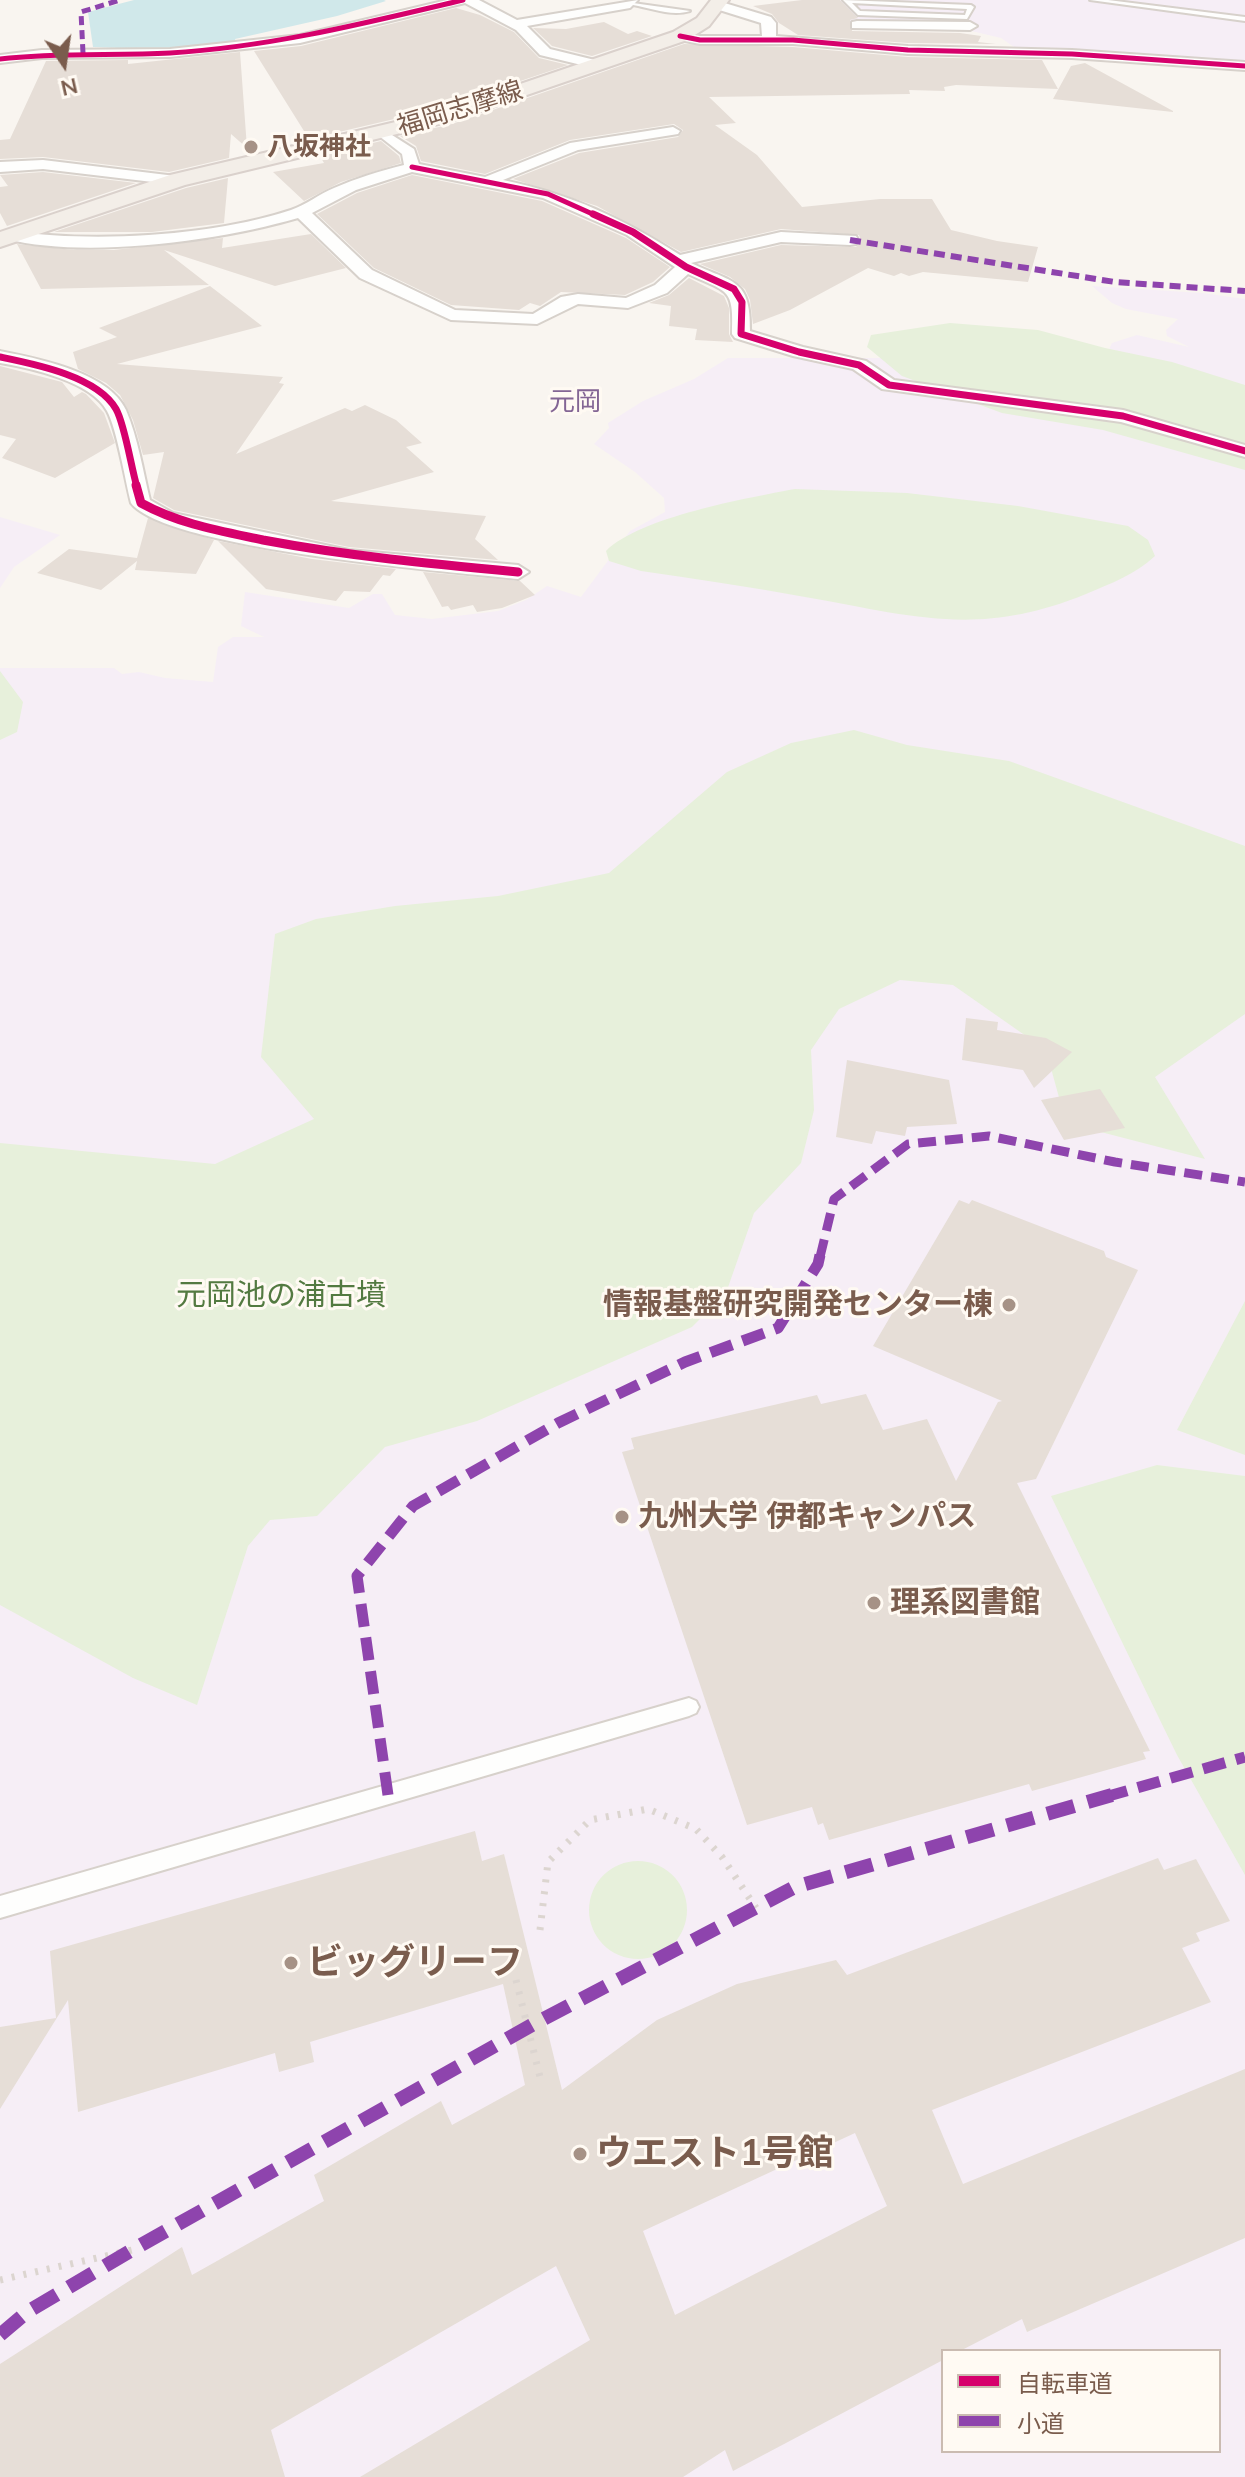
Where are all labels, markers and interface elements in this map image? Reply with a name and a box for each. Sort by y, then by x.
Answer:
north arrow [24,24,104,104]
text: N [58,72,81,103]
street label: 福岡志摩線 [393,75,527,143]
place label: 八坂神社 [267,131,371,163]
marker: 八坂神社 [242,138,260,156]
district label: 元岡 [549,386,601,418]
park label: 元岡池の浦古墳 [176,1278,386,1314]
place label: 情報基盤研究開発センター棟 [603,1287,993,1323]
marker: 情報基盤研究開発センター棟 [1000,1296,1018,1314]
place label: 九州大学 伊都キャンパス [638,1499,976,1535]
marker: 九州大学 伊都キャンパス [613,1508,631,1526]
place label: 理系図書館 [890,1585,1040,1621]
marker: 理系図書館 [865,1594,883,1612]
place label: ビッグリーフ [307,1941,523,1985]
marker: ビッグリーフ [282,1954,300,1972]
place label: ウエスト1号館 [596,2132,834,2176]
marker: ウエスト1号館 [571,2145,589,2163]
legend [941,2349,1221,2453]
text: 自転車道 [1017,2368,1113,2398]
text: 小道 [1017,2408,1065,2438]

